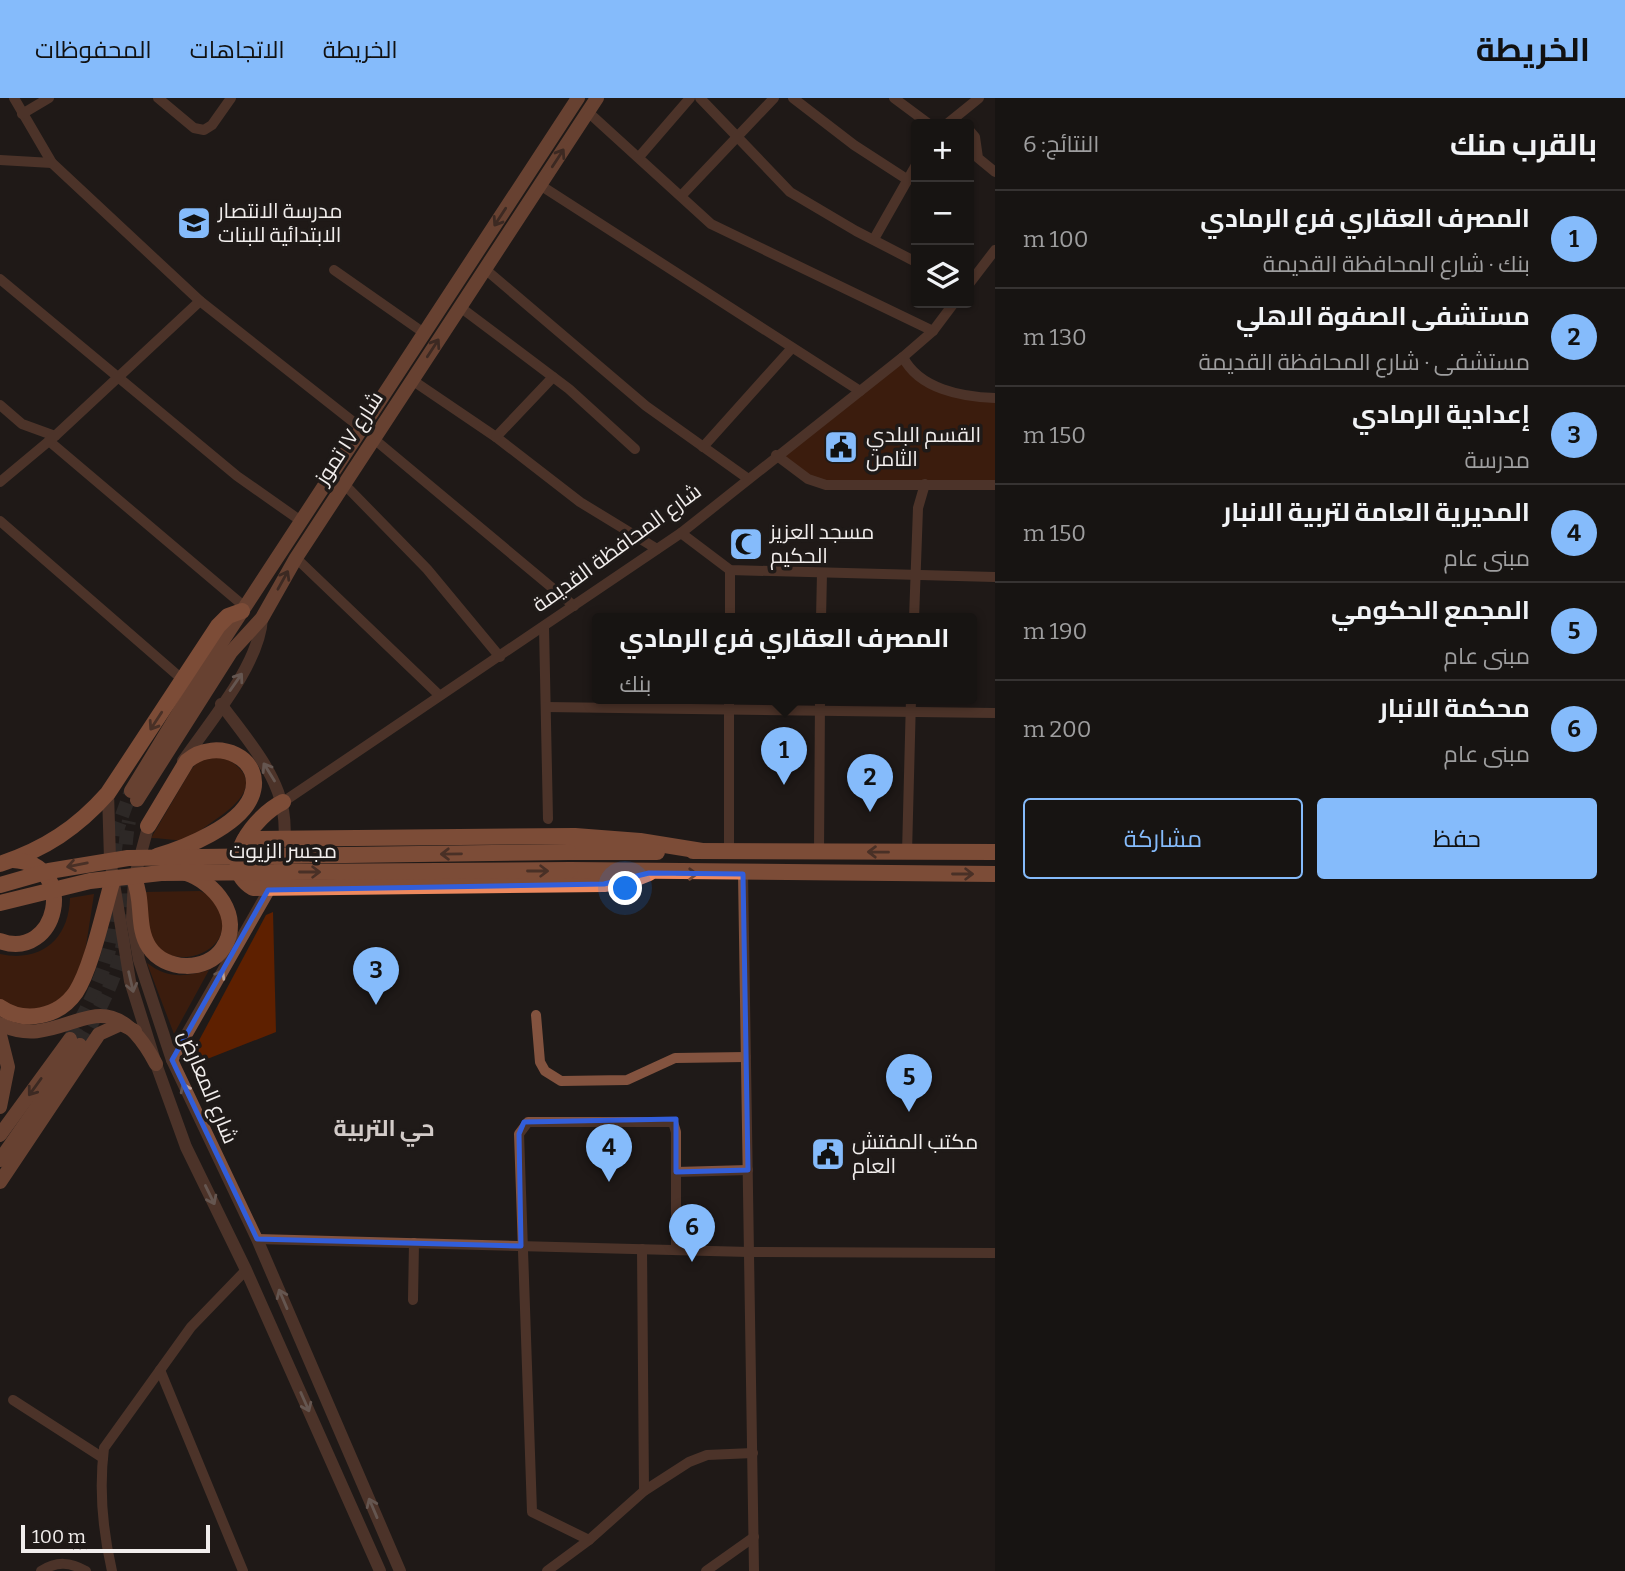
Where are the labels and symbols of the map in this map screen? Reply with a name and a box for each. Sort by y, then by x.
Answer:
one-way arrow [551,148,565,168]
place label: مدرسة الانتصار الابتدائية للبنات [217,198,343,248]
school or university icon: مدرسة الانتصار الابتدائية للبنات [175,204,213,242]
one-way arrow [493,206,507,226]
one-way arrow [426,339,441,358]
street label: شارع ١٧ تموز [309,386,390,491]
place label: القسم البلدي الثامن [866,422,981,472]
public building icon: القسم البلدي الثامن [822,428,860,466]
street label: شارع المحافظة القديمة [528,478,707,619]
place label: مسجد العزيز الحكيم [769,519,874,570]
mosque icon: مسجد العزيز الحكيم [727,525,765,563]
one-way arrow [276,571,290,591]
one-way arrow [229,673,243,692]
one-way arrow [149,710,163,730]
pin: 1 [761,727,807,785]
pin: 2 [847,754,893,812]
one-way arrow [262,762,276,782]
street label: مجسر الزيوت [229,838,337,864]
one-way arrow [867,845,890,859]
one-way arrow [440,847,463,861]
one-way arrow [66,859,89,872]
one-way arrow [526,864,549,877]
one-way arrow [298,865,321,879]
one-way arrow [675,867,698,880]
one-way arrow [952,867,975,881]
your location [608,871,642,905]
pin: 3 [353,947,399,1005]
one-way arrow [125,970,139,993]
one-way arrow [211,970,225,990]
street label: شارع المعارض [172,1026,244,1148]
pin: 5 [886,1054,932,1112]
one-way arrow [28,1077,42,1096]
one-way arrow [180,1083,193,1104]
district label: حي التربية [333,1114,435,1147]
pin: 4 [586,1124,632,1182]
place label: مكتب المفتش العام [852,1129,978,1180]
public building icon: مكتب المفتش العام [809,1135,847,1173]
one-way arrow [204,1184,217,1205]
pin: 6 [669,1204,715,1262]
one-way arrow [276,1289,289,1311]
one-way arrow [299,1390,312,1412]
one-way arrow [366,1498,379,1520]
scale bar [21,1522,210,1554]

